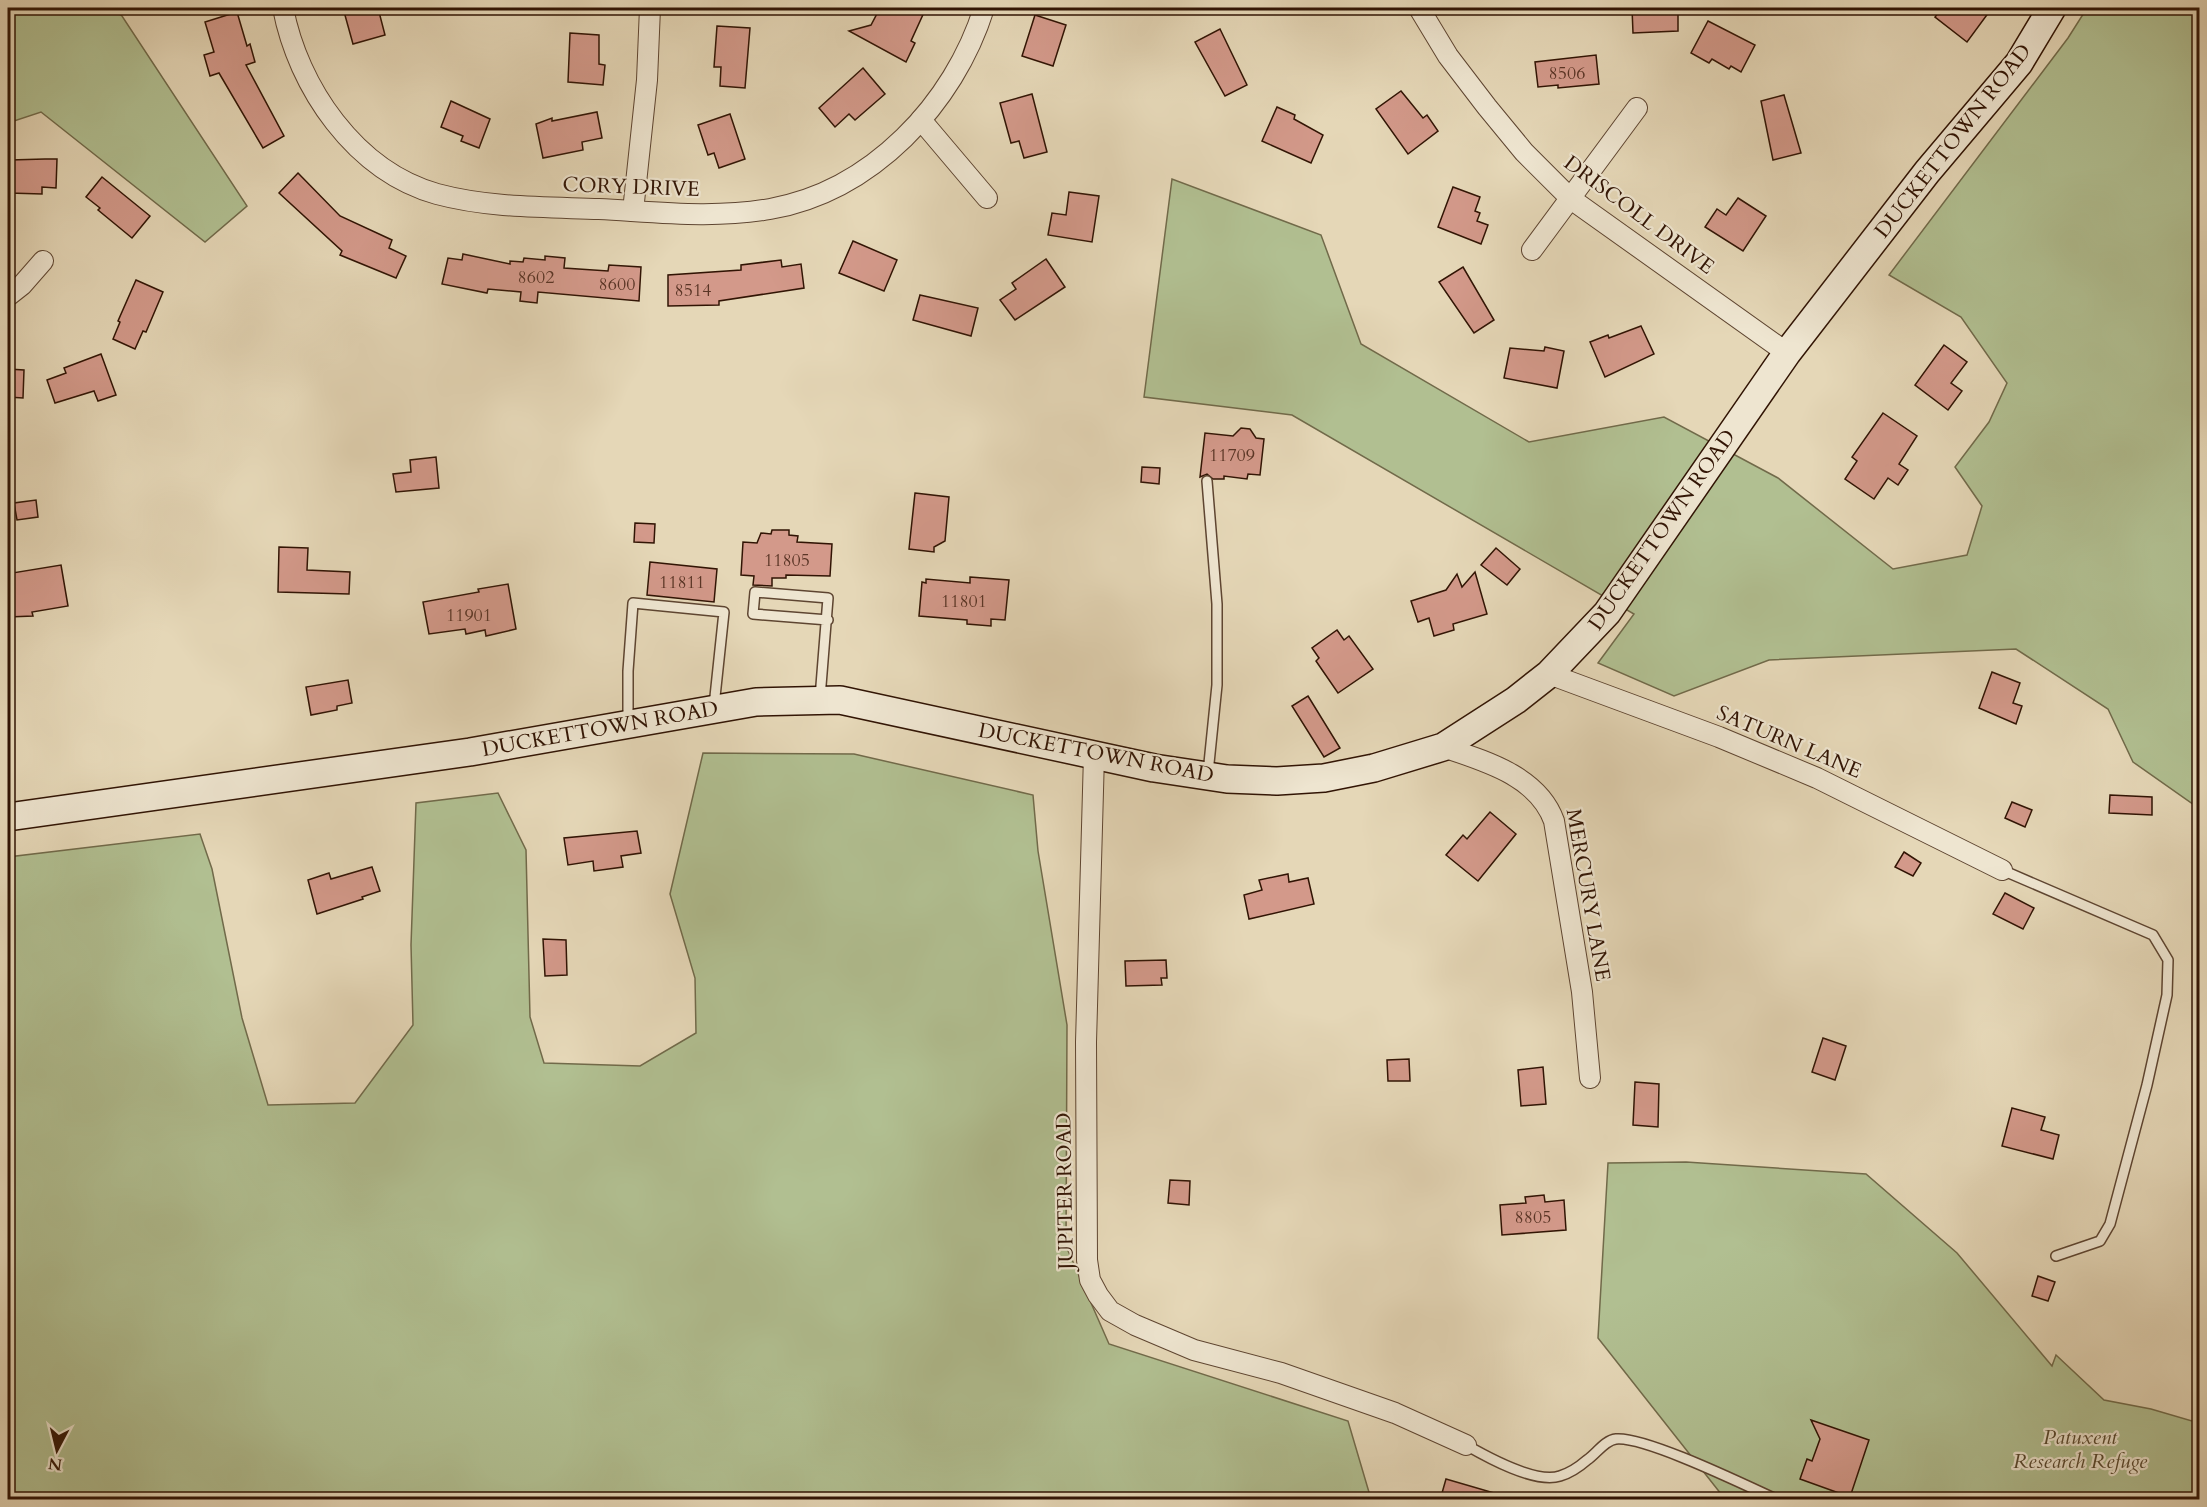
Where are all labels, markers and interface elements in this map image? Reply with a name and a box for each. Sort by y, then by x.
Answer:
street label: DUCKETTOWN ROAD [1868,38,2038,244]
house number: 8506 [1549,61,1585,86]
street label: DRISCOLL DRIVE [1558,149,1720,281]
street label: CORY DRIVE [562,170,700,204]
house number: 8602 [518,265,554,290]
house number: 8600 [599,272,635,297]
house number: 8514 [675,278,711,303]
street label: DUCKETTOWN ROAD [1582,424,1742,636]
house number: 11709 [1209,443,1255,468]
house number: 11805 [764,548,810,573]
house number: 11811 [659,570,705,595]
house number: 11801 [941,589,987,614]
house number: 11901 [446,603,492,628]
street label: DUCKETTOWN ROAD [480,694,720,764]
street label: SATURN LANE [1712,698,1866,786]
street label: DUCKETTOWN ROAD [976,716,1216,790]
street label: MERCURY LANE [1559,806,1617,984]
street label: JUPITER ROAD [1049,1112,1081,1273]
house number: 8805 [1515,1205,1551,1230]
north arrow [27,1420,87,1480]
park label: Patuxent Research Refuge [2013,1423,2148,1476]
text: N [47,1452,64,1476]

